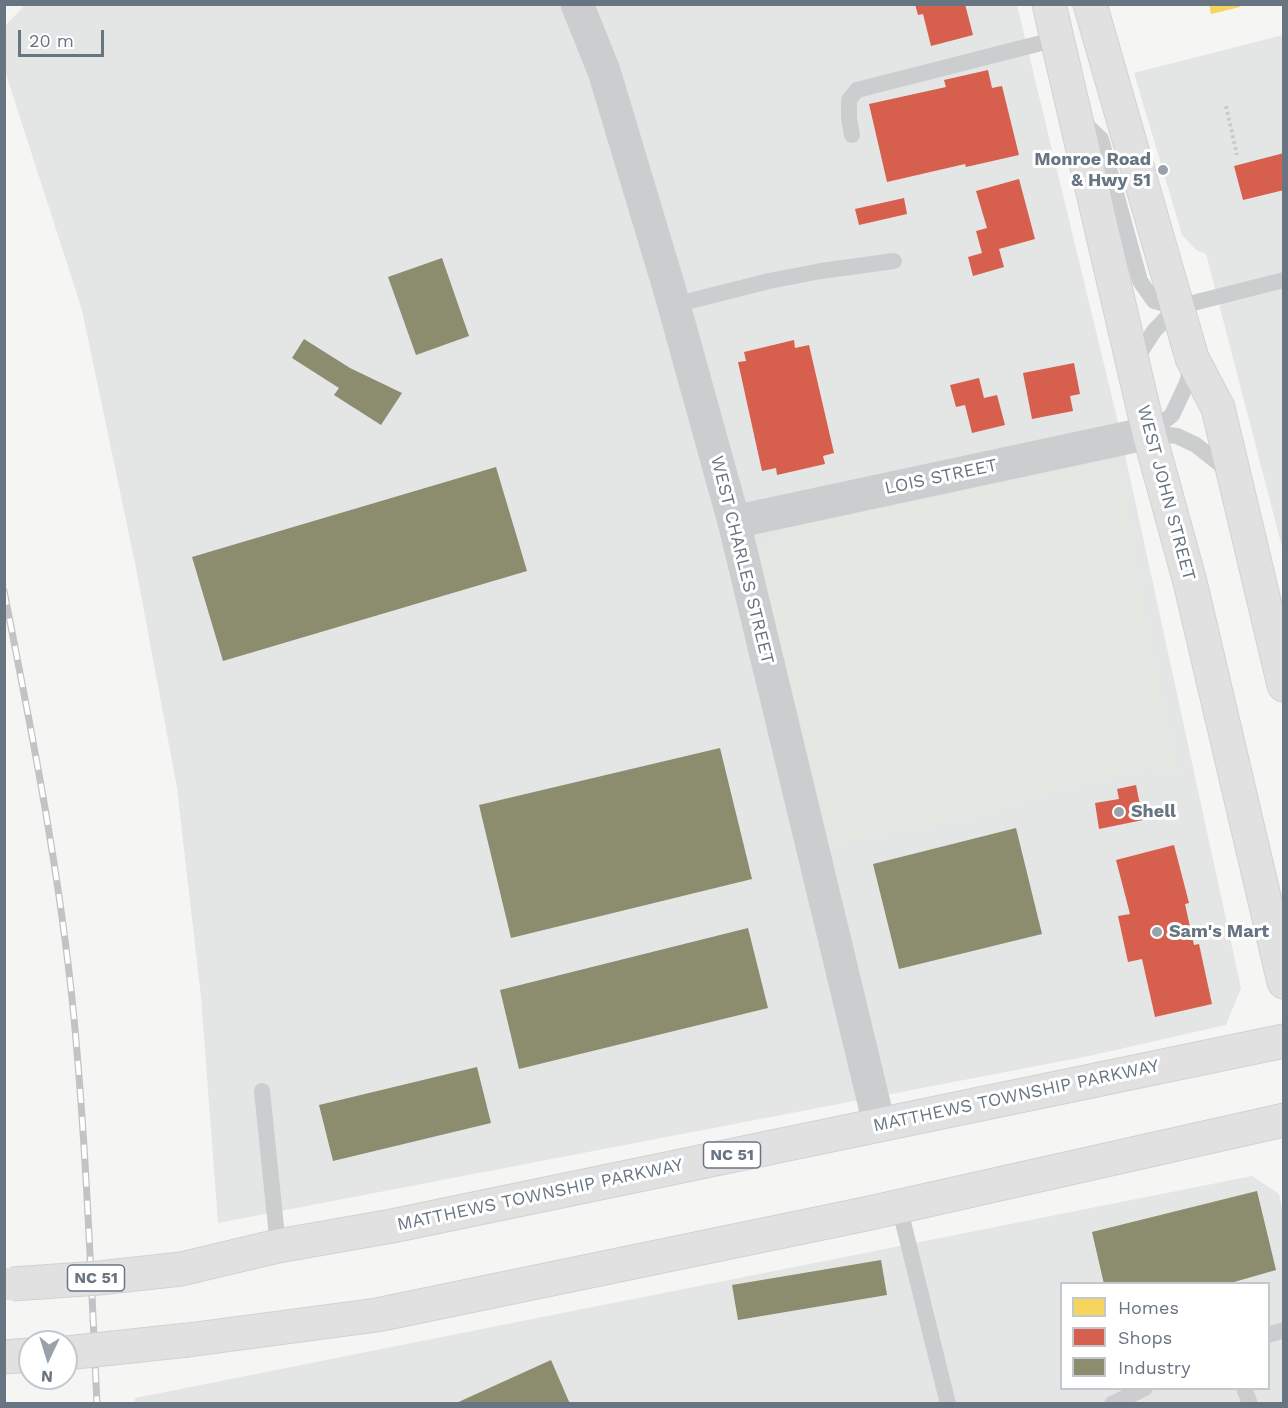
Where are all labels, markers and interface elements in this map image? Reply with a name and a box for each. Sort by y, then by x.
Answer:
scale bar [21,18,106,56]
text: 20 m [29,30,74,51]
place label: Monroe Road & Hwy 51 [1034,149,1151,192]
marker: Monroe Road & Hwy 51 [1156,163,1170,177]
street label: WEST JOHN STREET [1132,403,1200,583]
street label: WEST CHARLES STREET [706,454,778,666]
street label: LOIS STREET [883,455,999,499]
place label: Shell [1131,801,1176,823]
marker: Shell [1112,805,1126,819]
place label: Sam's Mart [1169,921,1269,943]
marker: Sam's Mart [1150,925,1164,939]
street label: MATTHEWS TOWNSHIP PARKWAY [871,1055,1161,1137]
road number: NC 51 [704,1142,760,1168]
street label: MATTHEWS TOWNSHIP PARKWAY [395,1154,685,1236]
road number: NC 51 [68,1265,124,1291]
legend [1060,1282,1270,1390]
text: Homes [1118,1297,1179,1318]
text: Shops [1118,1327,1172,1348]
north arrow [18,1330,78,1390]
text: Industry [1118,1357,1190,1378]
text: N [40,1367,53,1386]

